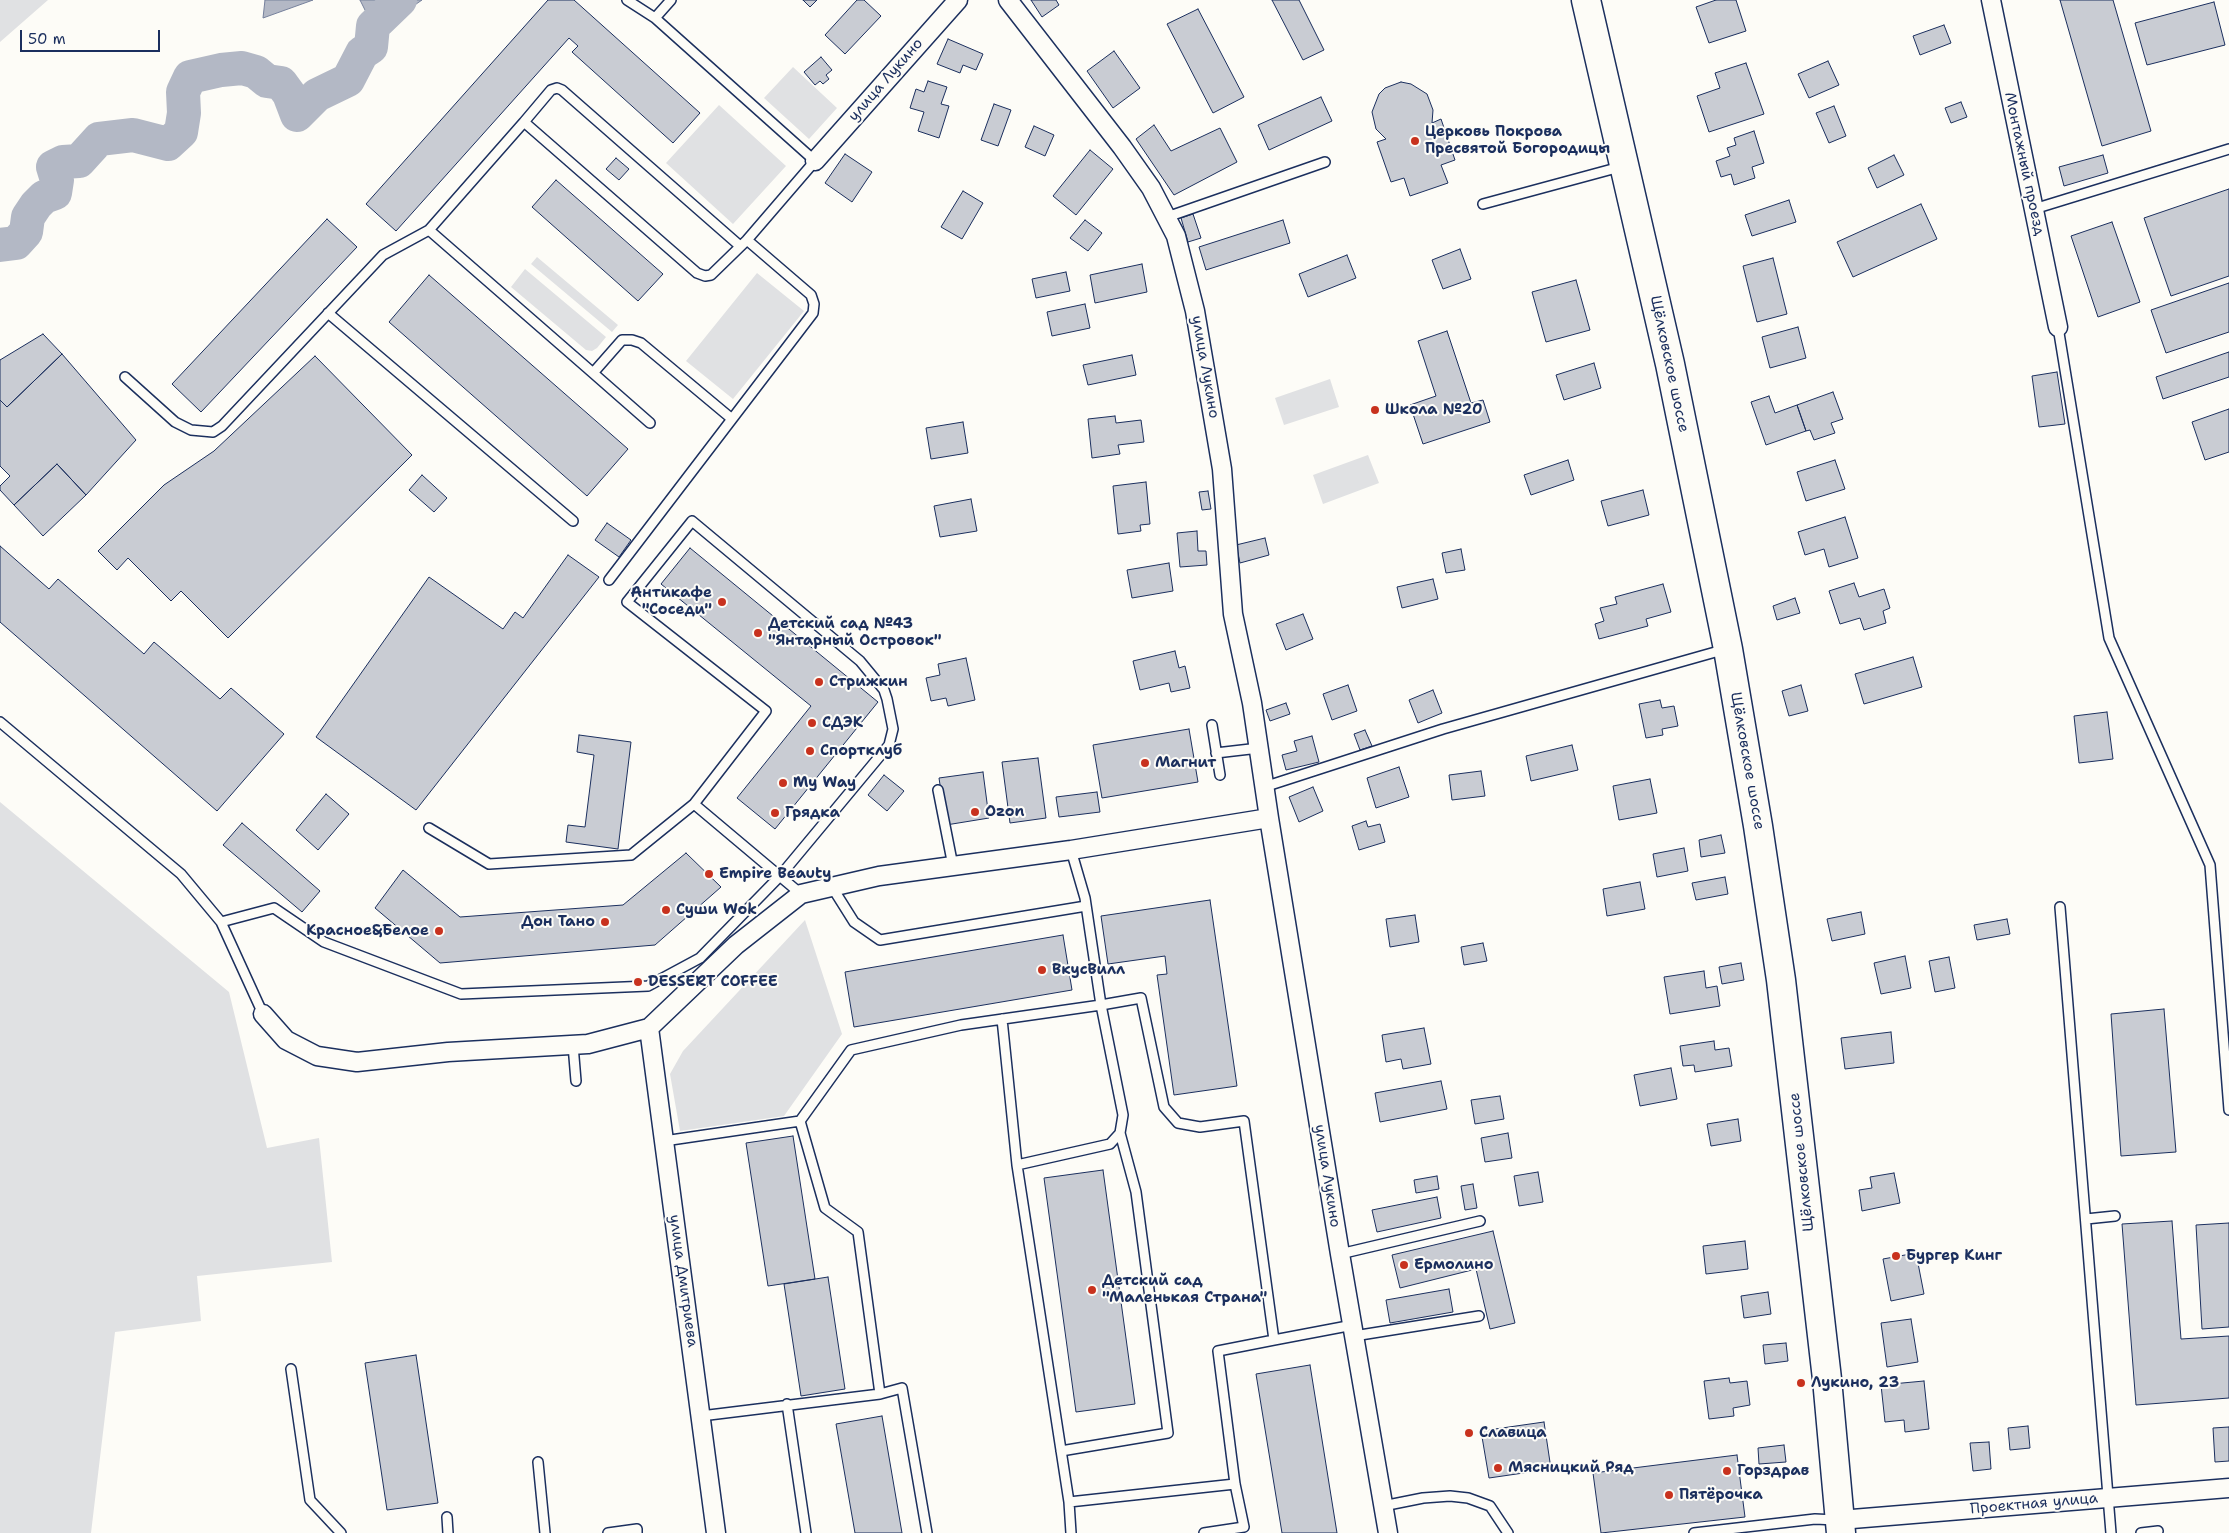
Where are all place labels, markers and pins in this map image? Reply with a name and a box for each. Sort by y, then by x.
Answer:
place label: Церковь Покрова Пресвятой Богородицы [1425,123,1610,158]
marker: Церковь Покрова Пресвятой Богородицы [1409,135,1421,147]
place label: Школа №20 [1385,401,1482,419]
marker: Школа №20 [1369,404,1381,416]
place label: Антикафе "Соседи" [631,584,712,619]
marker: Антикафе "Соседи" [716,596,728,608]
place label: Детский сад №43 "Янтарный Островок" [768,615,942,650]
marker: Детский сад №43 "Янтарный Островок" [752,627,764,639]
place label: Стрижкин [829,673,908,691]
marker: Стрижкин [813,676,825,688]
place label: СДЭК [822,714,863,732]
marker: СДЭК [806,717,818,729]
place label: Спортклуб [820,742,902,760]
marker: Спортклуб [804,745,816,757]
place label: Магнит [1155,754,1216,772]
marker: Магнит [1139,757,1151,769]
place label: My Way [793,774,856,792]
marker: My Way [777,777,789,789]
place label: Ozon [985,803,1025,821]
place label: Грядка [785,804,840,822]
marker: Ozon [969,806,981,818]
marker: Грядка [769,807,781,819]
place label: Empire Beauty [719,865,831,883]
marker: Empire Beauty [703,868,715,880]
place label: Суши Wok [676,901,757,919]
marker: Суши Wok [660,904,672,916]
place label: Дон Тано [521,913,595,931]
marker: Дон Тано [599,916,611,928]
place label: Красное&Белое [306,922,429,940]
marker: Красное&Белое [433,925,445,937]
place label: ВкусВилл [1052,961,1125,979]
marker: ВкусВилл [1036,964,1048,976]
place label: DESSERT COFFEE [648,973,778,991]
marker: DESSERT COFFEE [632,976,644,988]
place label: Бургер Кинг [1906,1247,2002,1265]
marker: Бургер Кинг [1890,1250,1902,1262]
place label: Ермолино [1414,1256,1494,1274]
marker: Ермолино [1398,1259,1410,1271]
place label: Детский сад "Маленькая Страна" [1102,1272,1267,1307]
marker: Детский сад "Маленькая Страна" [1086,1284,1098,1296]
place label: Лукино, 23 [1811,1374,1899,1392]
marker: Лукино, 23 [1795,1377,1807,1389]
place label: Славица [1479,1424,1547,1442]
marker: Славица [1463,1427,1475,1439]
place label: Мясницкий Ряд [1508,1459,1634,1477]
marker: Мясницкий Ряд [1492,1462,1504,1474]
place label: Горздрав [1737,1462,1809,1480]
marker: Горздрав [1721,1465,1733,1477]
place label: Пятёрочка [1679,1486,1763,1504]
marker: Пятёрочка [1663,1489,1675,1501]

